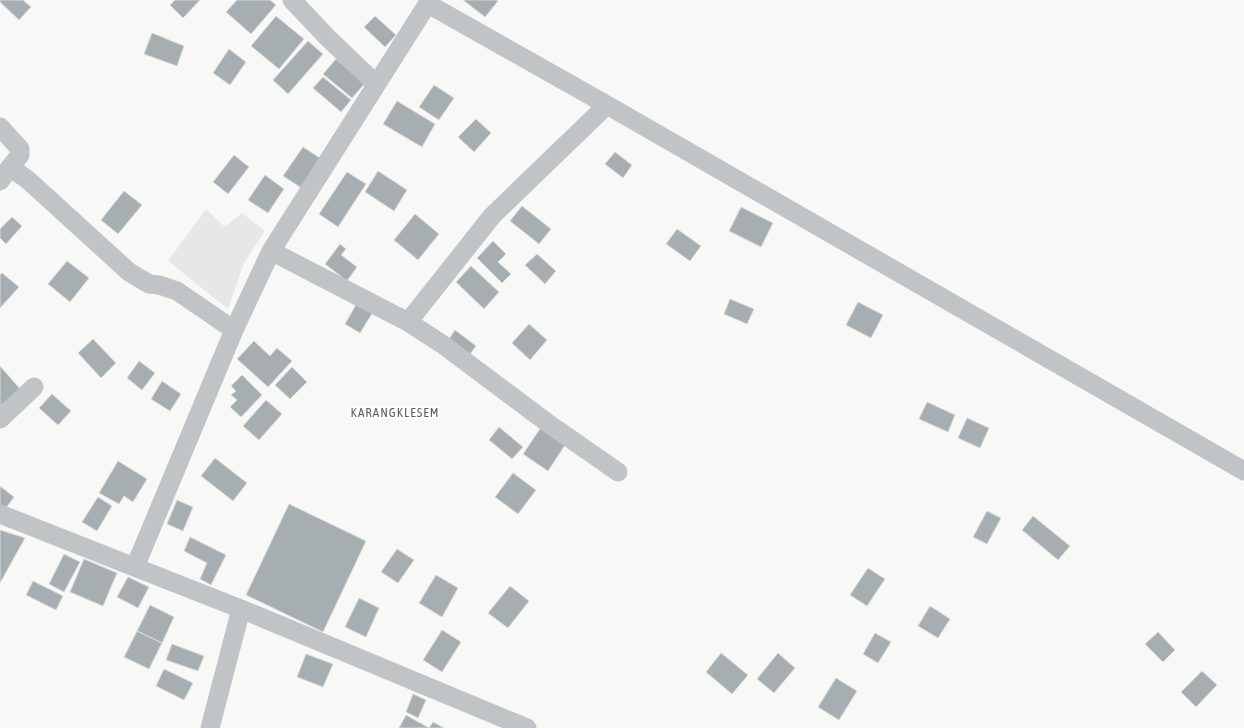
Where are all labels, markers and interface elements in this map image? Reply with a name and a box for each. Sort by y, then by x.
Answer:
district label: KARANGKLESEM [351,405,439,420]

